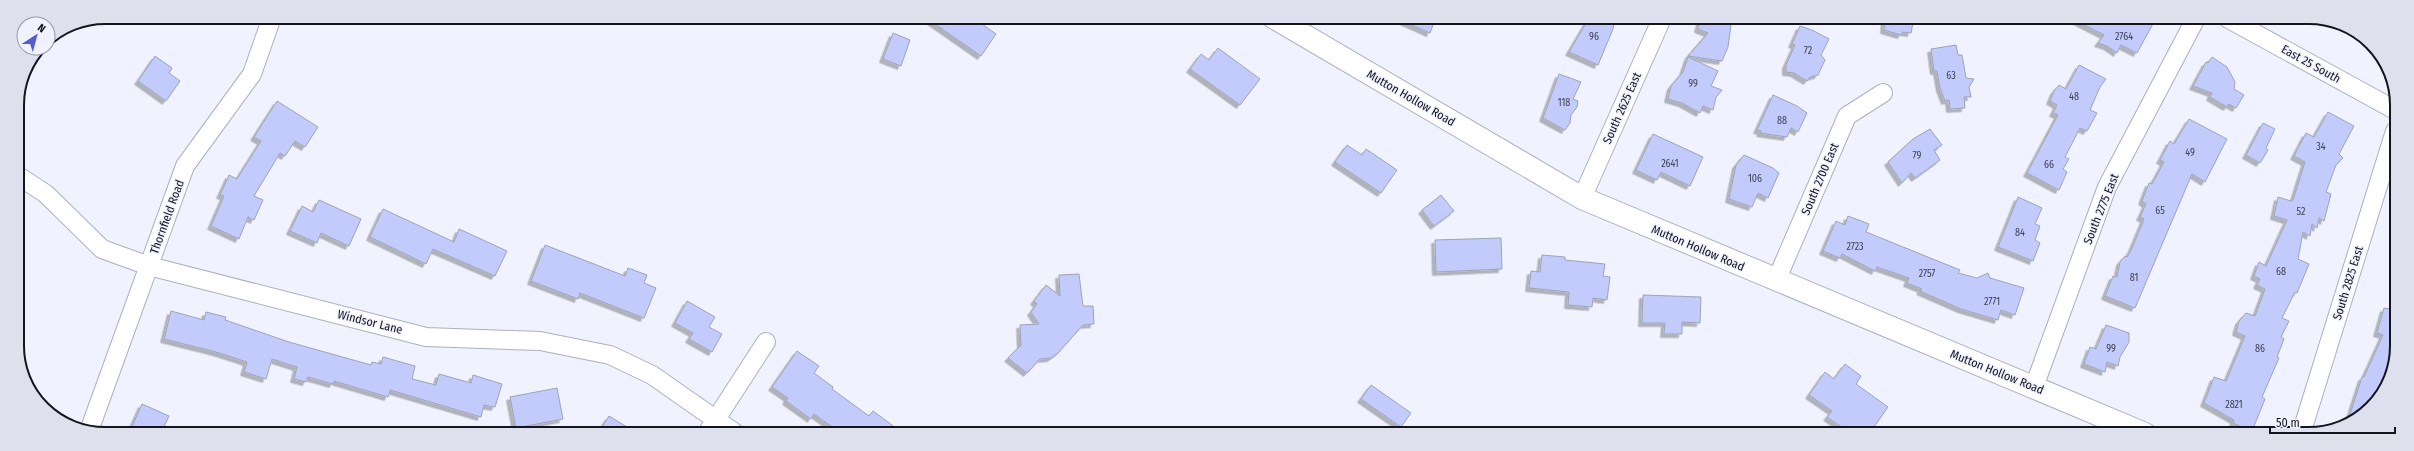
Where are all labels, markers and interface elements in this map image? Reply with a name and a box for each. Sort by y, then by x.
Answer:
north arrow [16,16,56,56]
text: N [35,21,48,36]
house number: 96 [1589,31,1599,43]
house number: 2764 [2115,31,2133,43]
street label: East 25 South [2279,42,2343,86]
house number: 72 [1804,45,1813,57]
street label: Mutton Hollow Road [1364,67,1458,129]
street label: South 2625 East [1600,70,1644,146]
house number: 63 [1946,70,1956,82]
house number: 99 [1688,78,1698,90]
house number: 48 [2069,91,2079,103]
house number: 118 [1558,97,1570,109]
house number: 88 [1777,115,1787,127]
street label: South 2700 East [1798,141,1842,217]
house number: 34 [2316,141,2326,153]
house number: 49 [2185,147,2195,159]
house number: 79 [1913,150,1922,162]
house number: 2641 [1661,158,1679,170]
house number: 66 [2044,159,2054,171]
street label: South 2775 East [2080,172,2122,246]
house number: 106 [1748,173,1762,185]
street label: Thornfield Road [147,178,187,256]
house number: 65 [2155,205,2165,217]
house number: 52 [2297,206,2306,218]
street label: Mutton Hollow Road [1649,222,1747,274]
house number: 84 [2015,227,2025,239]
house number: 2723 [1846,241,1864,253]
street label: South 2825 East [2330,244,2366,322]
house number: 68 [2276,266,2286,278]
house number: 2757 [1919,268,1935,280]
house number: 81 [2130,272,2138,284]
house number: 2771 [1984,296,2000,308]
street label: Windsor Lane [336,307,404,337]
house number: 99 [2106,343,2116,355]
house number: 86 [2255,343,2265,355]
street label: Mutton Hollow Road [1948,347,2046,397]
house number: 2821 [2225,399,2243,411]
scale bar [2270,409,2395,435]
text: 50 m [2276,416,2300,430]

